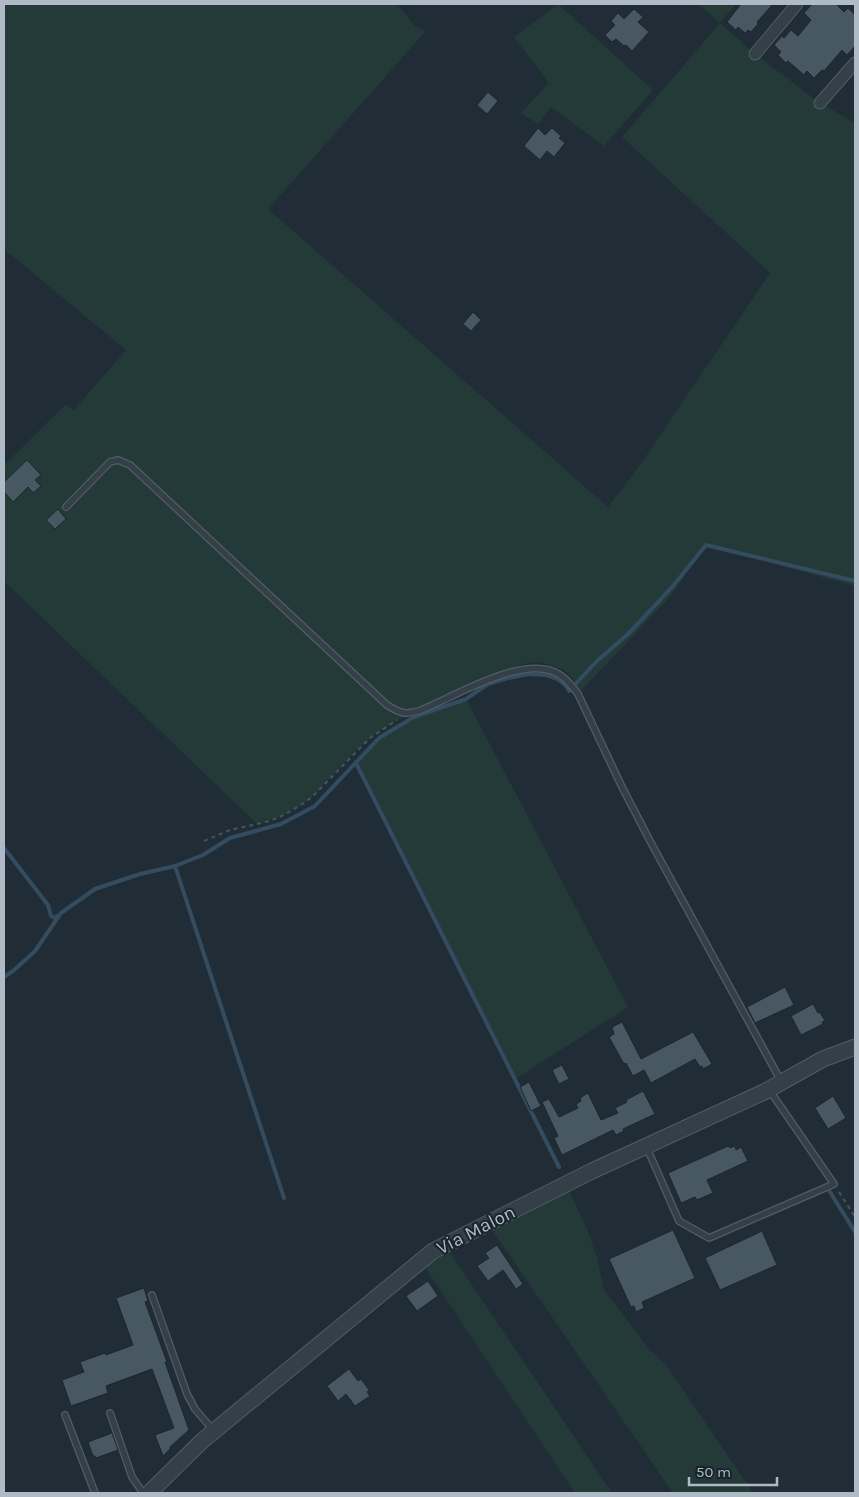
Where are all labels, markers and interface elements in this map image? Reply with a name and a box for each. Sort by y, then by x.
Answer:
street label: Via Malon [433,1201,519,1259]
scale bar [689,1454,776,1486]
text: 50 m [696,1463,731,1481]

